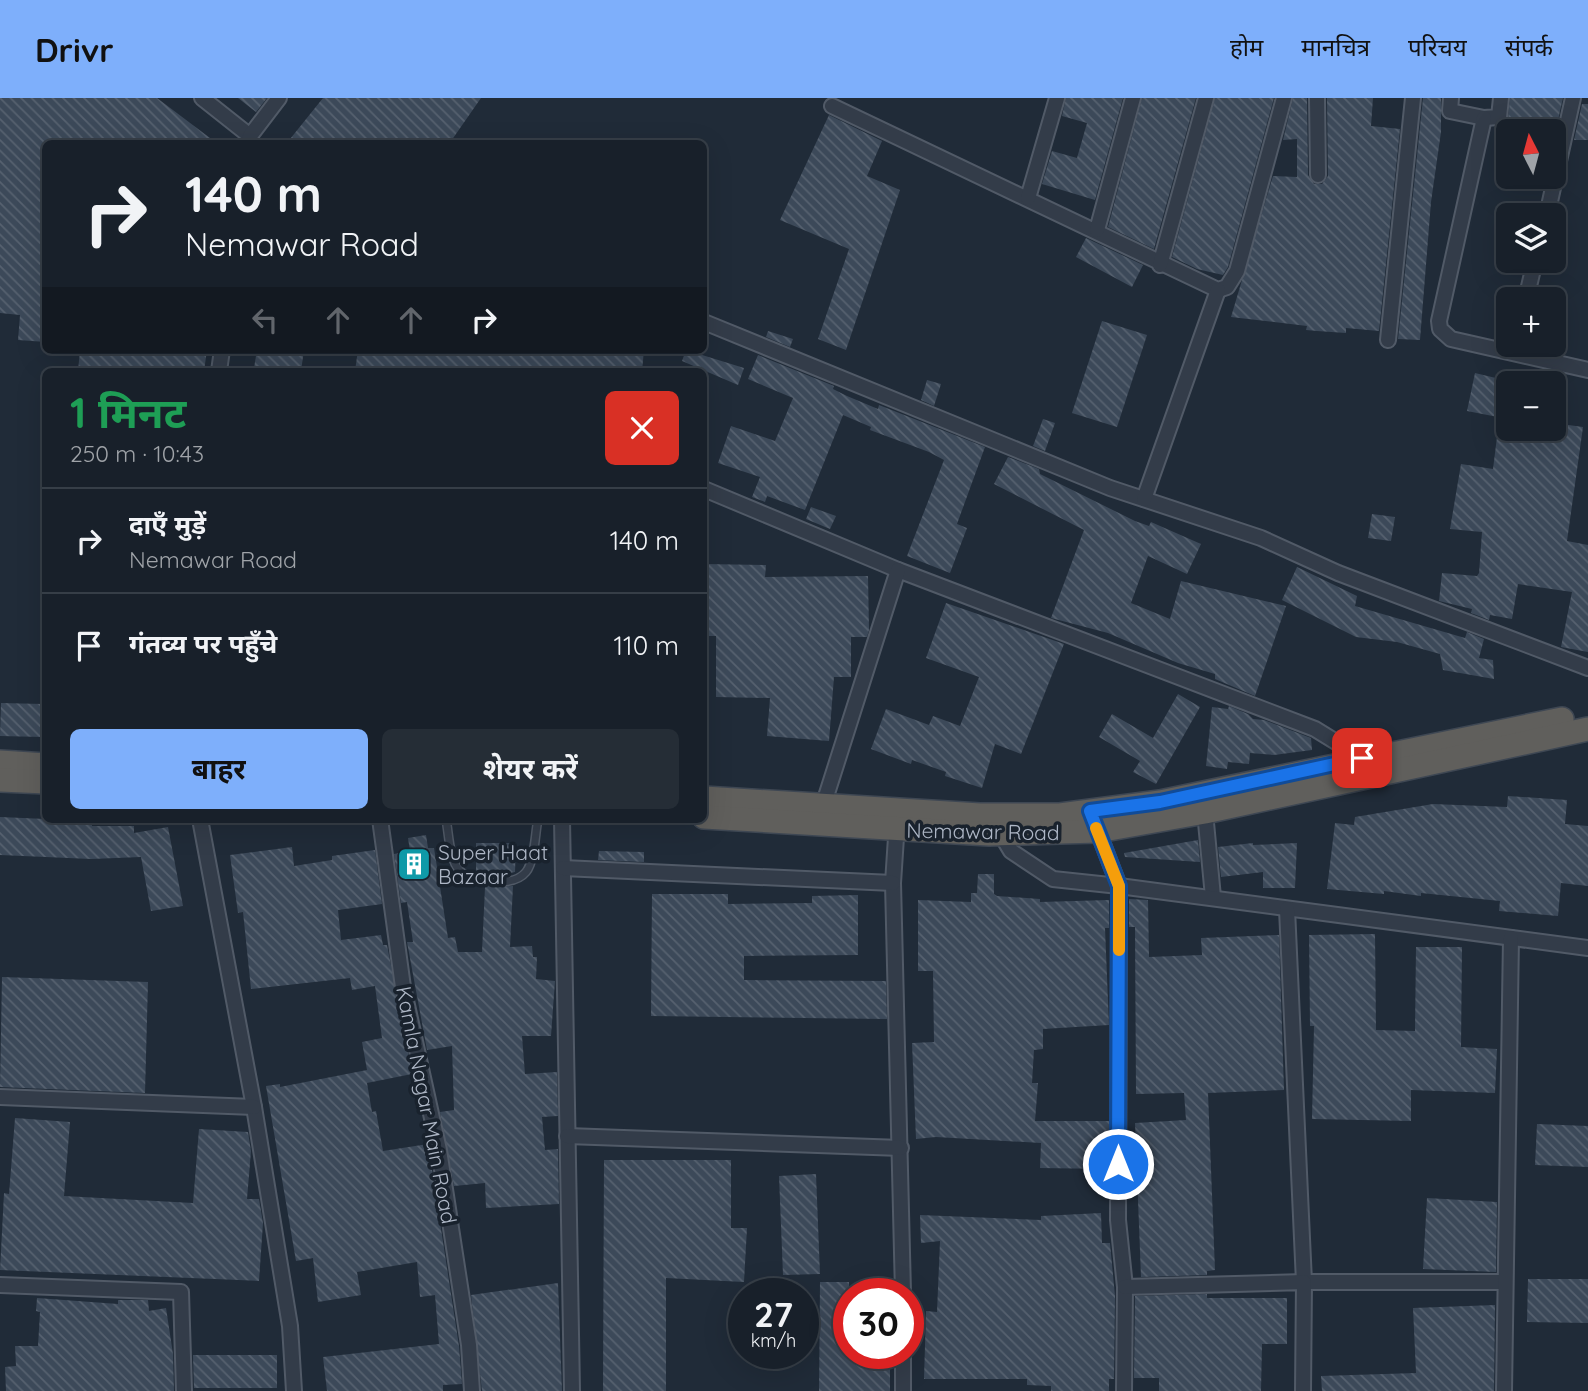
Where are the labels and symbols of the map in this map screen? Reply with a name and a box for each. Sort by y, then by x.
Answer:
north arrow [1496,119,1566,189]
pin [1332,728,1392,788]
street label: Nemawar Road [906,817,1060,845]
place label: Super Haat Bazaar [438,839,548,889]
building icon: Super Haat Bazaar [395,845,433,883]
street label: Kamla Nagar Main Road [391,984,463,1226]
position arrow [1081,1127,1155,1201]
speed limit sign: 30 [833,1278,924,1369]

